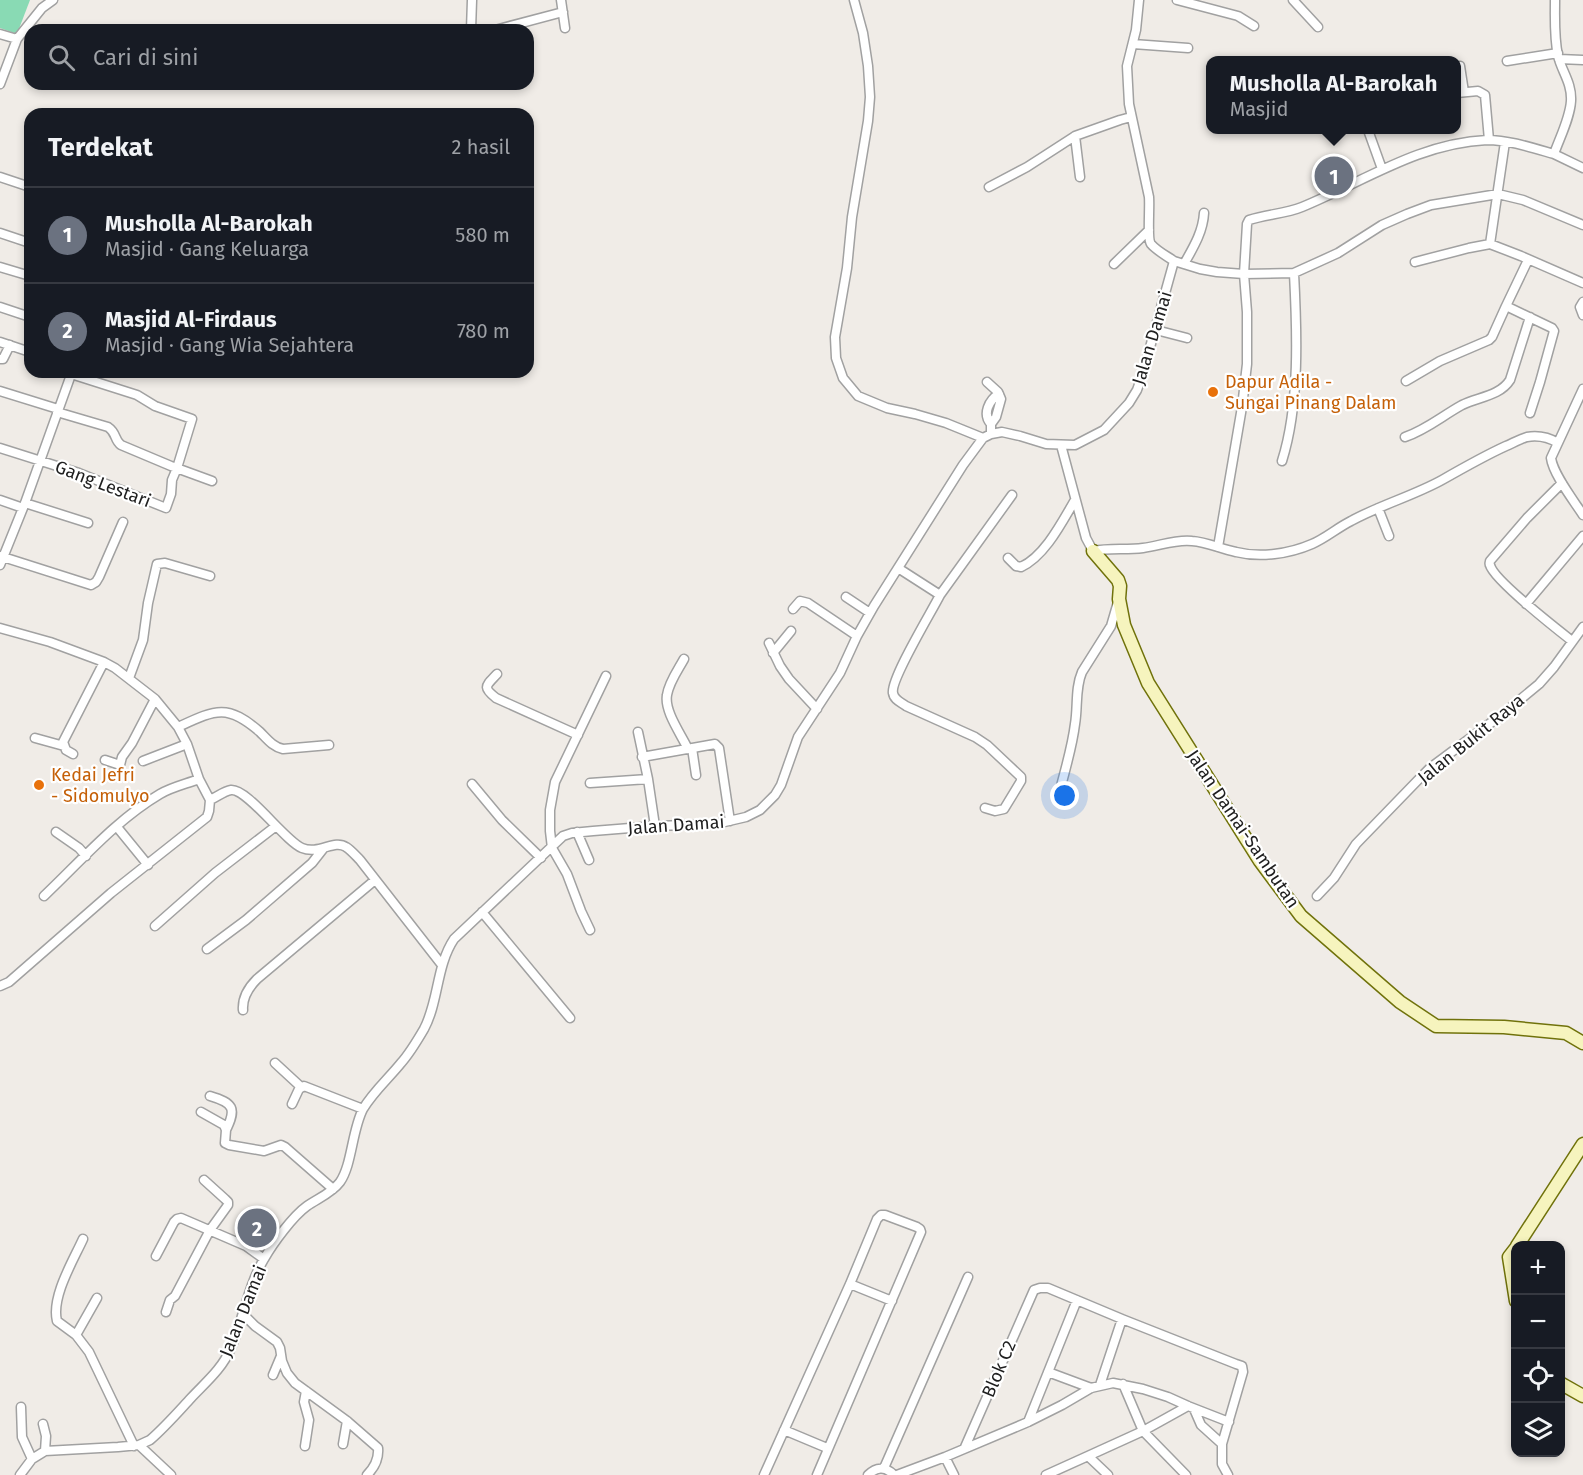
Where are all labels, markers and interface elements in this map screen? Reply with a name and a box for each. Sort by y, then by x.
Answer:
search box [24,24,534,90]
icon: search [45,41,78,74]
text: Cari di sini [93,44,198,71]
popup [1206,56,1461,134]
text: Musholla Al-Barokah [1230,70,1437,97]
text: Masjid [1230,97,1288,121]
text: Terdekat [48,132,153,163]
text: 2 hasil [452,135,510,159]
pin: 1 [1314,154,1354,198]
text: Musholla Al-Barokah [105,210,313,237]
text: 1 [63,223,72,247]
text: 580 m [455,223,510,247]
text: Masjid · Gang Keluarga [105,237,309,261]
street label: Jalan Damai [1127,288,1177,388]
text: Masjid Al-Firdaus [105,306,277,333]
text: 2 [62,319,73,343]
text: 780 m [457,319,510,343]
text: Masjid · Gang Wia Sejahtera [105,333,354,357]
place label: Dapur Adila - Sungai Pinang Dalam [1225,371,1396,414]
marker: Dapur Adila - Sungai Pinang Dalam [1206,385,1220,399]
street label: Gang Lestari [52,456,154,512]
street label: Jalan Bukit Raya [1413,689,1529,789]
street label: Jalan Damai-Sambutan [1182,746,1304,912]
place label: Kedai Jefri - Sidomulyo [51,764,149,807]
marker: Kedai Jefri - Sidomulyo [32,778,46,792]
your location [1050,781,1079,810]
street label: Jalan Damai [627,811,725,839]
pin: 2 [238,1206,276,1250]
map controls [1511,1241,1565,1457]
button: + [1511,1241,1565,1295]
street label: Jalan Damai [215,1262,271,1360]
button: − [1511,1295,1565,1349]
street label: Blok C2 [977,1337,1021,1401]
button: locate [1511,1349,1565,1403]
button: layers [1511,1403,1565,1457]

